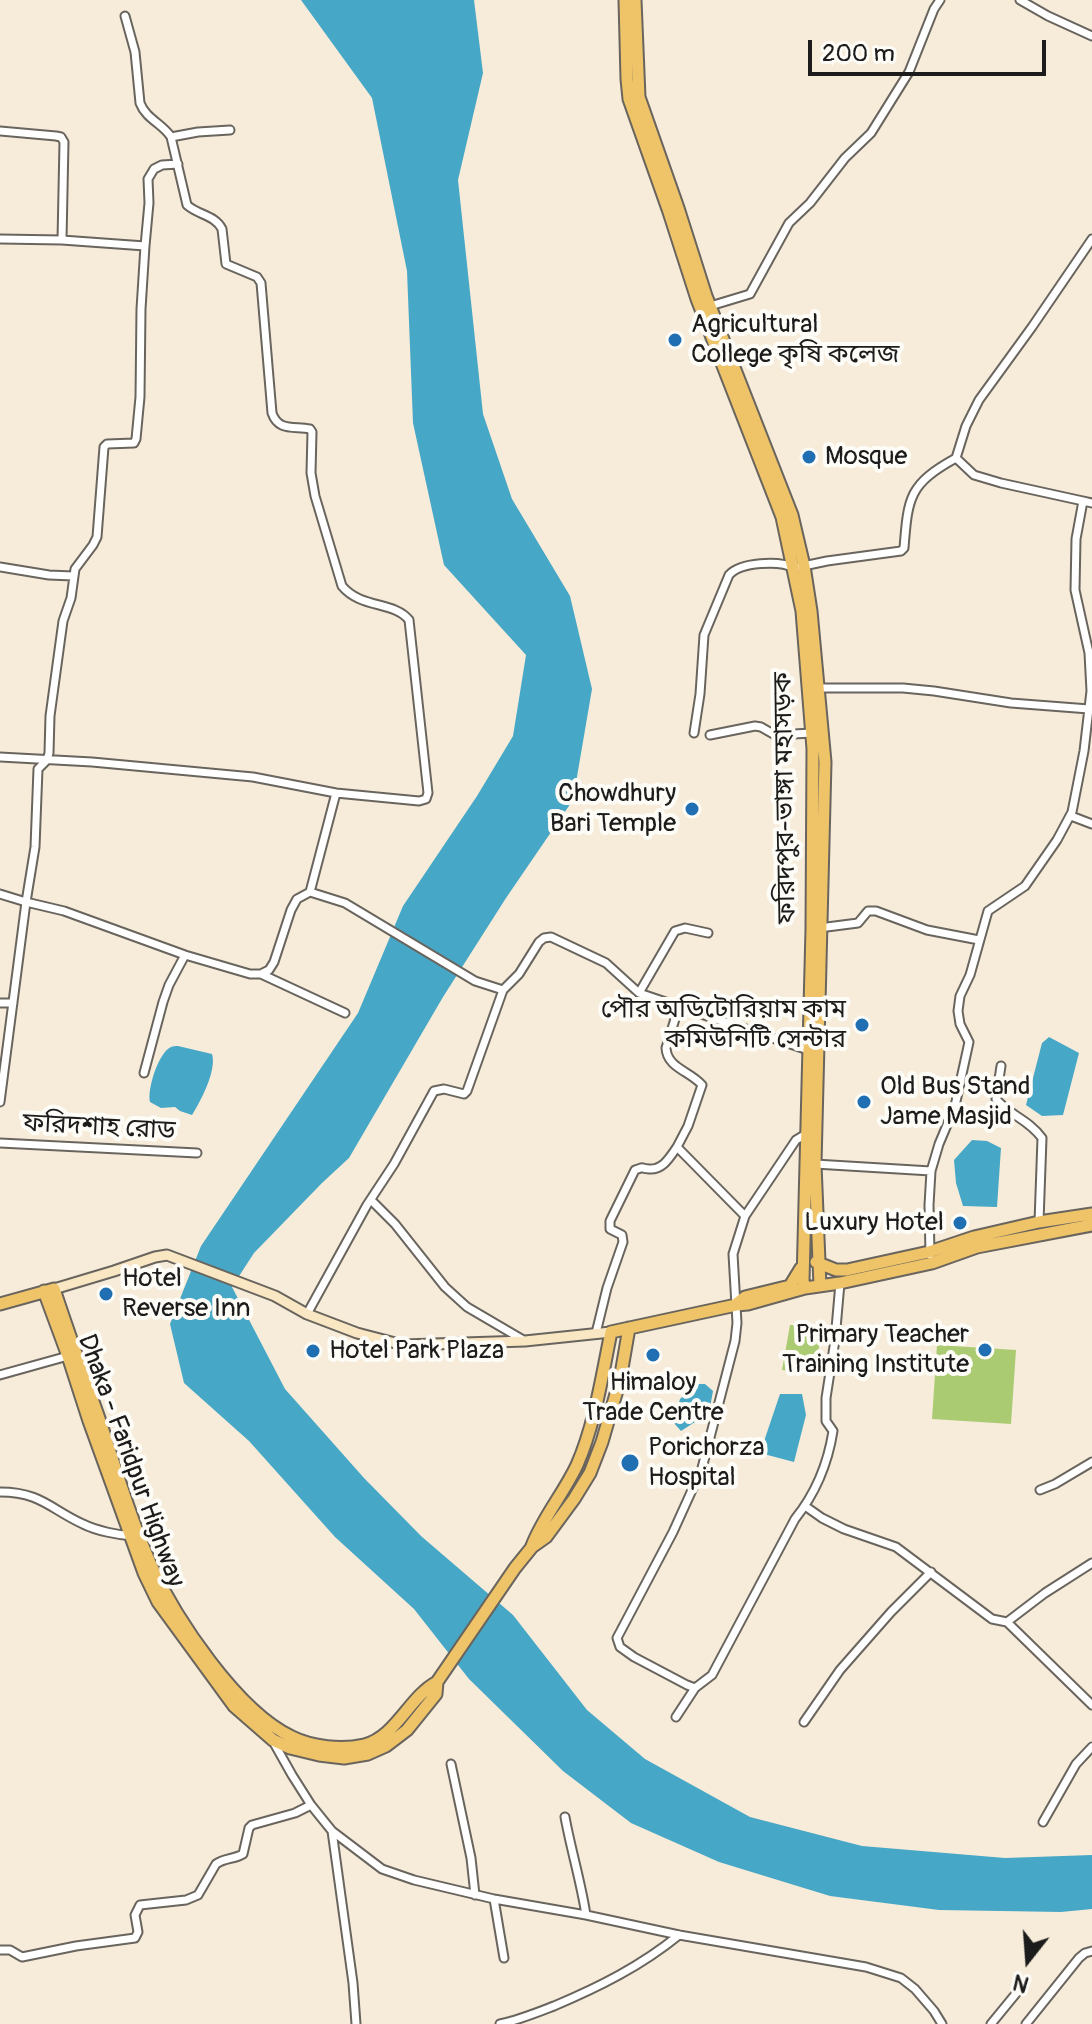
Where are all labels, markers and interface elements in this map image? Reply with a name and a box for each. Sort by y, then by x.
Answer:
scale bar [812,24,1050,74]
text: 200 m [822,39,895,68]
place label: Agricultural College কৃষি কলেজ [691,309,899,370]
marker: Agricultural College কৃষি কলেজ [666,331,684,349]
place label: Mosque [825,441,907,473]
marker: Mosque [800,448,818,466]
street label: ফরিদপুর-ভাঙ্গা মহাসড়ক [768,672,804,924]
place label: Chowdhury Bari Temple [550,778,676,840]
marker: Chowdhury Bari Temple [683,800,701,818]
place label: পৌর অডিটোরিয়াম কাম কমিউনিটি সেন্টার [601,994,846,1056]
marker: পৌর অডিটোরিয়াম কাম কমিউনিটি সেন্টার [853,1016,871,1034]
place label: Old Bus Stand Jame Masjid [880,1071,1031,1132]
marker: Old Bus Stand Jame Masjid [855,1093,873,1111]
street label: ফরিদশাহ রোড [22,1108,176,1148]
place label: Luxury Hotel [804,1207,944,1239]
marker: Luxury Hotel [951,1214,969,1232]
place label: Hotel Reverse Inn [122,1263,251,1324]
marker: Hotel Reverse Inn [97,1285,115,1303]
place label: Primary Teacher Training Institute [782,1319,969,1380]
street label: Dhaka - Faridpur Highway [70,1331,190,1591]
place label: Hotel Park Plaza [329,1335,504,1367]
marker: Primary Teacher Training Institute [976,1341,994,1359]
marker: Hotel Park Plaza [304,1342,322,1360]
marker: Himaloy Trade Centre [644,1346,662,1364]
place label: Himaloy Trade Centre [582,1367,724,1428]
place label: Porichorza Hospital [648,1432,765,1494]
marker: Porichorza Hospital [619,1452,641,1474]
north arrow [988,1920,1068,2000]
text: N [1010,1967,1032,1999]

